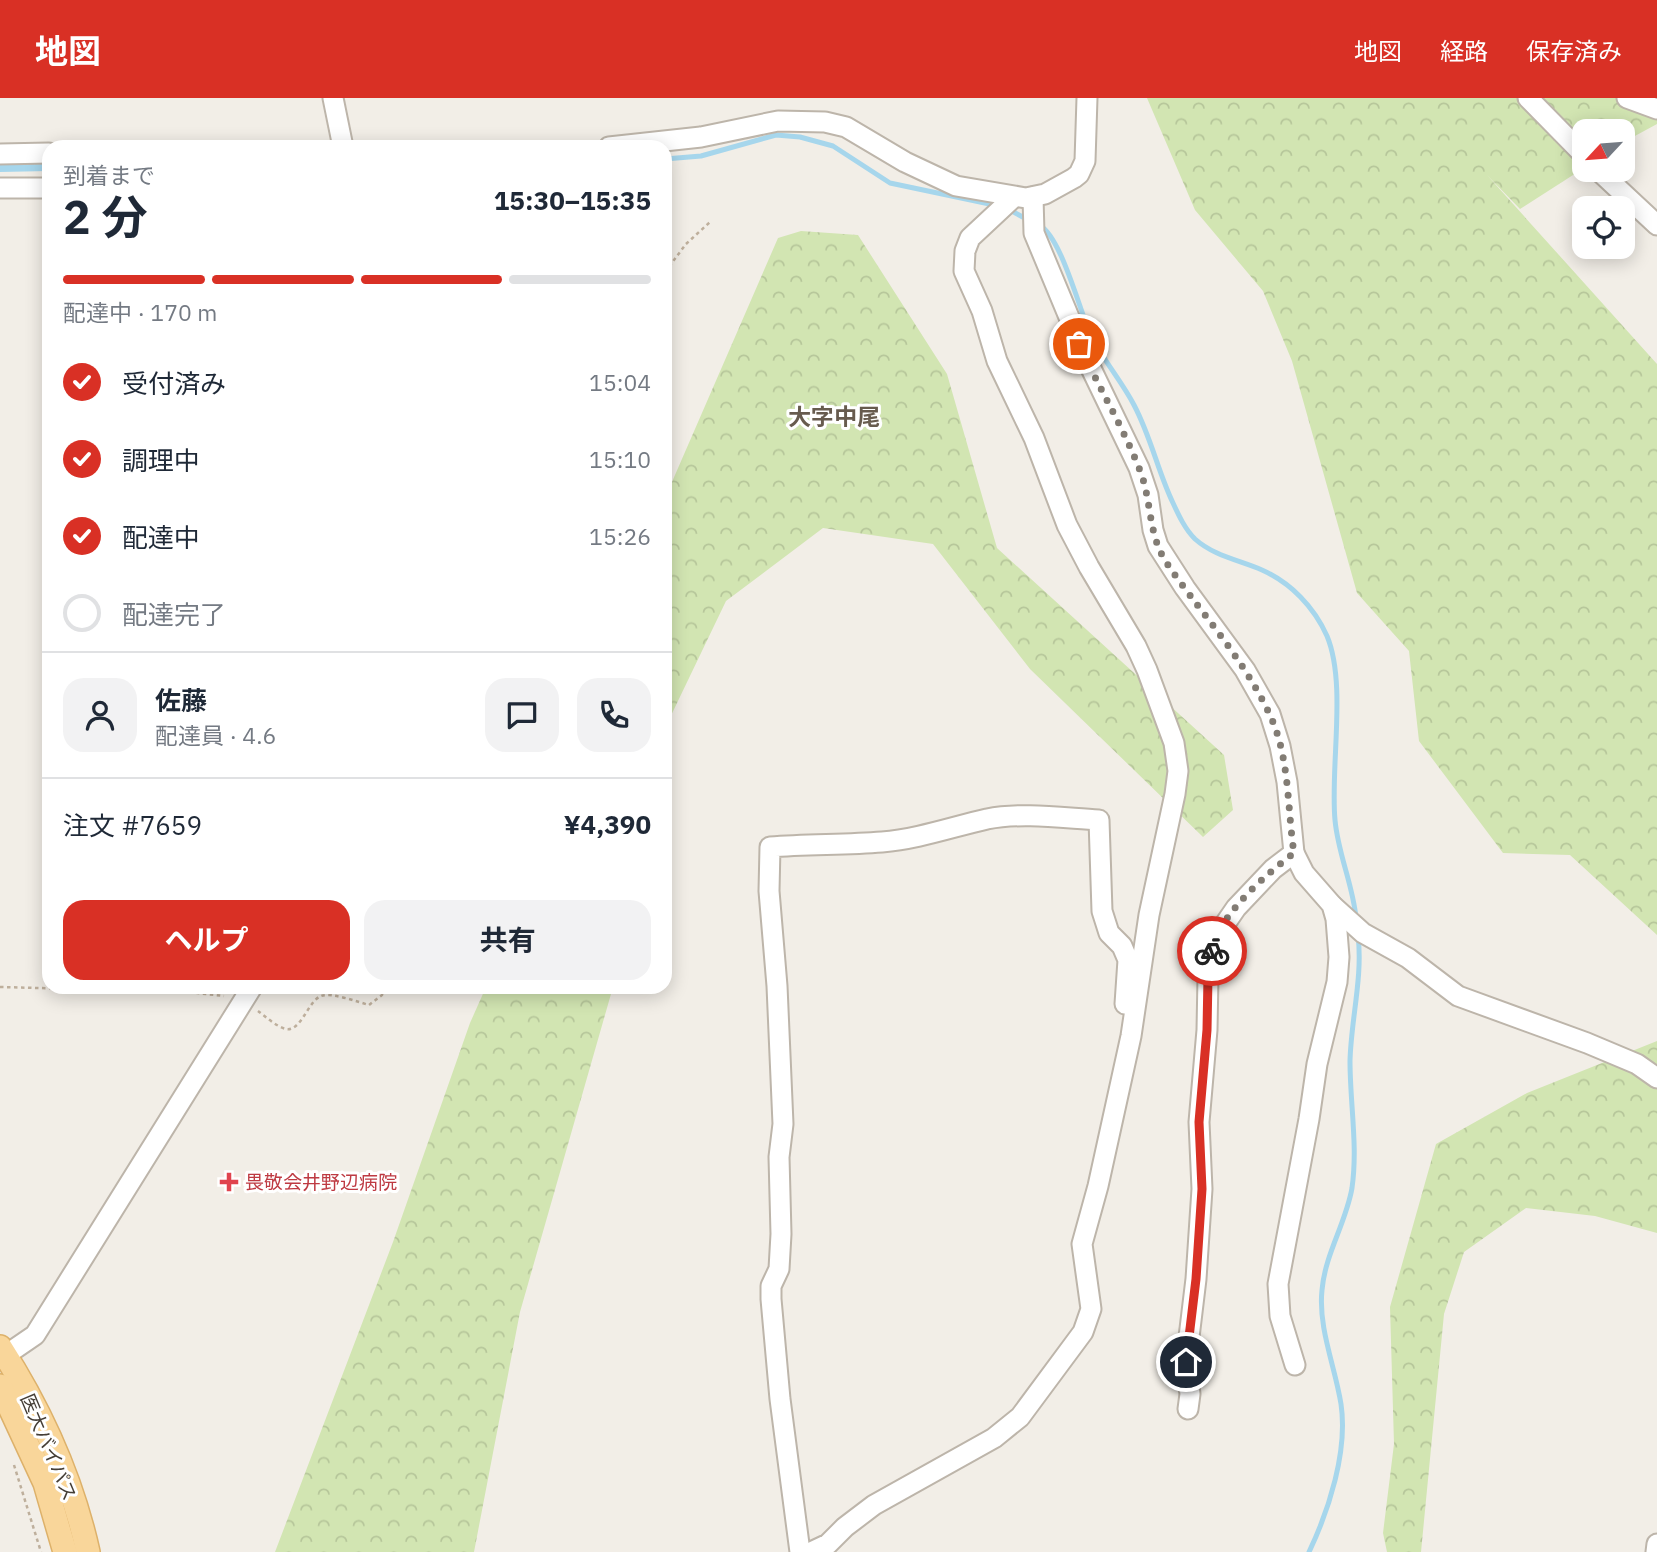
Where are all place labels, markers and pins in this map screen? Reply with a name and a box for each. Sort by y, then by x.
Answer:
pin [1049,314,1109,374]
place label: 畏敬会井野辺病院 [245,1170,397,1194]
marker: 畏敬会井野辺病院 [219,1172,239,1192]
pin [1156,1332,1216,1392]

